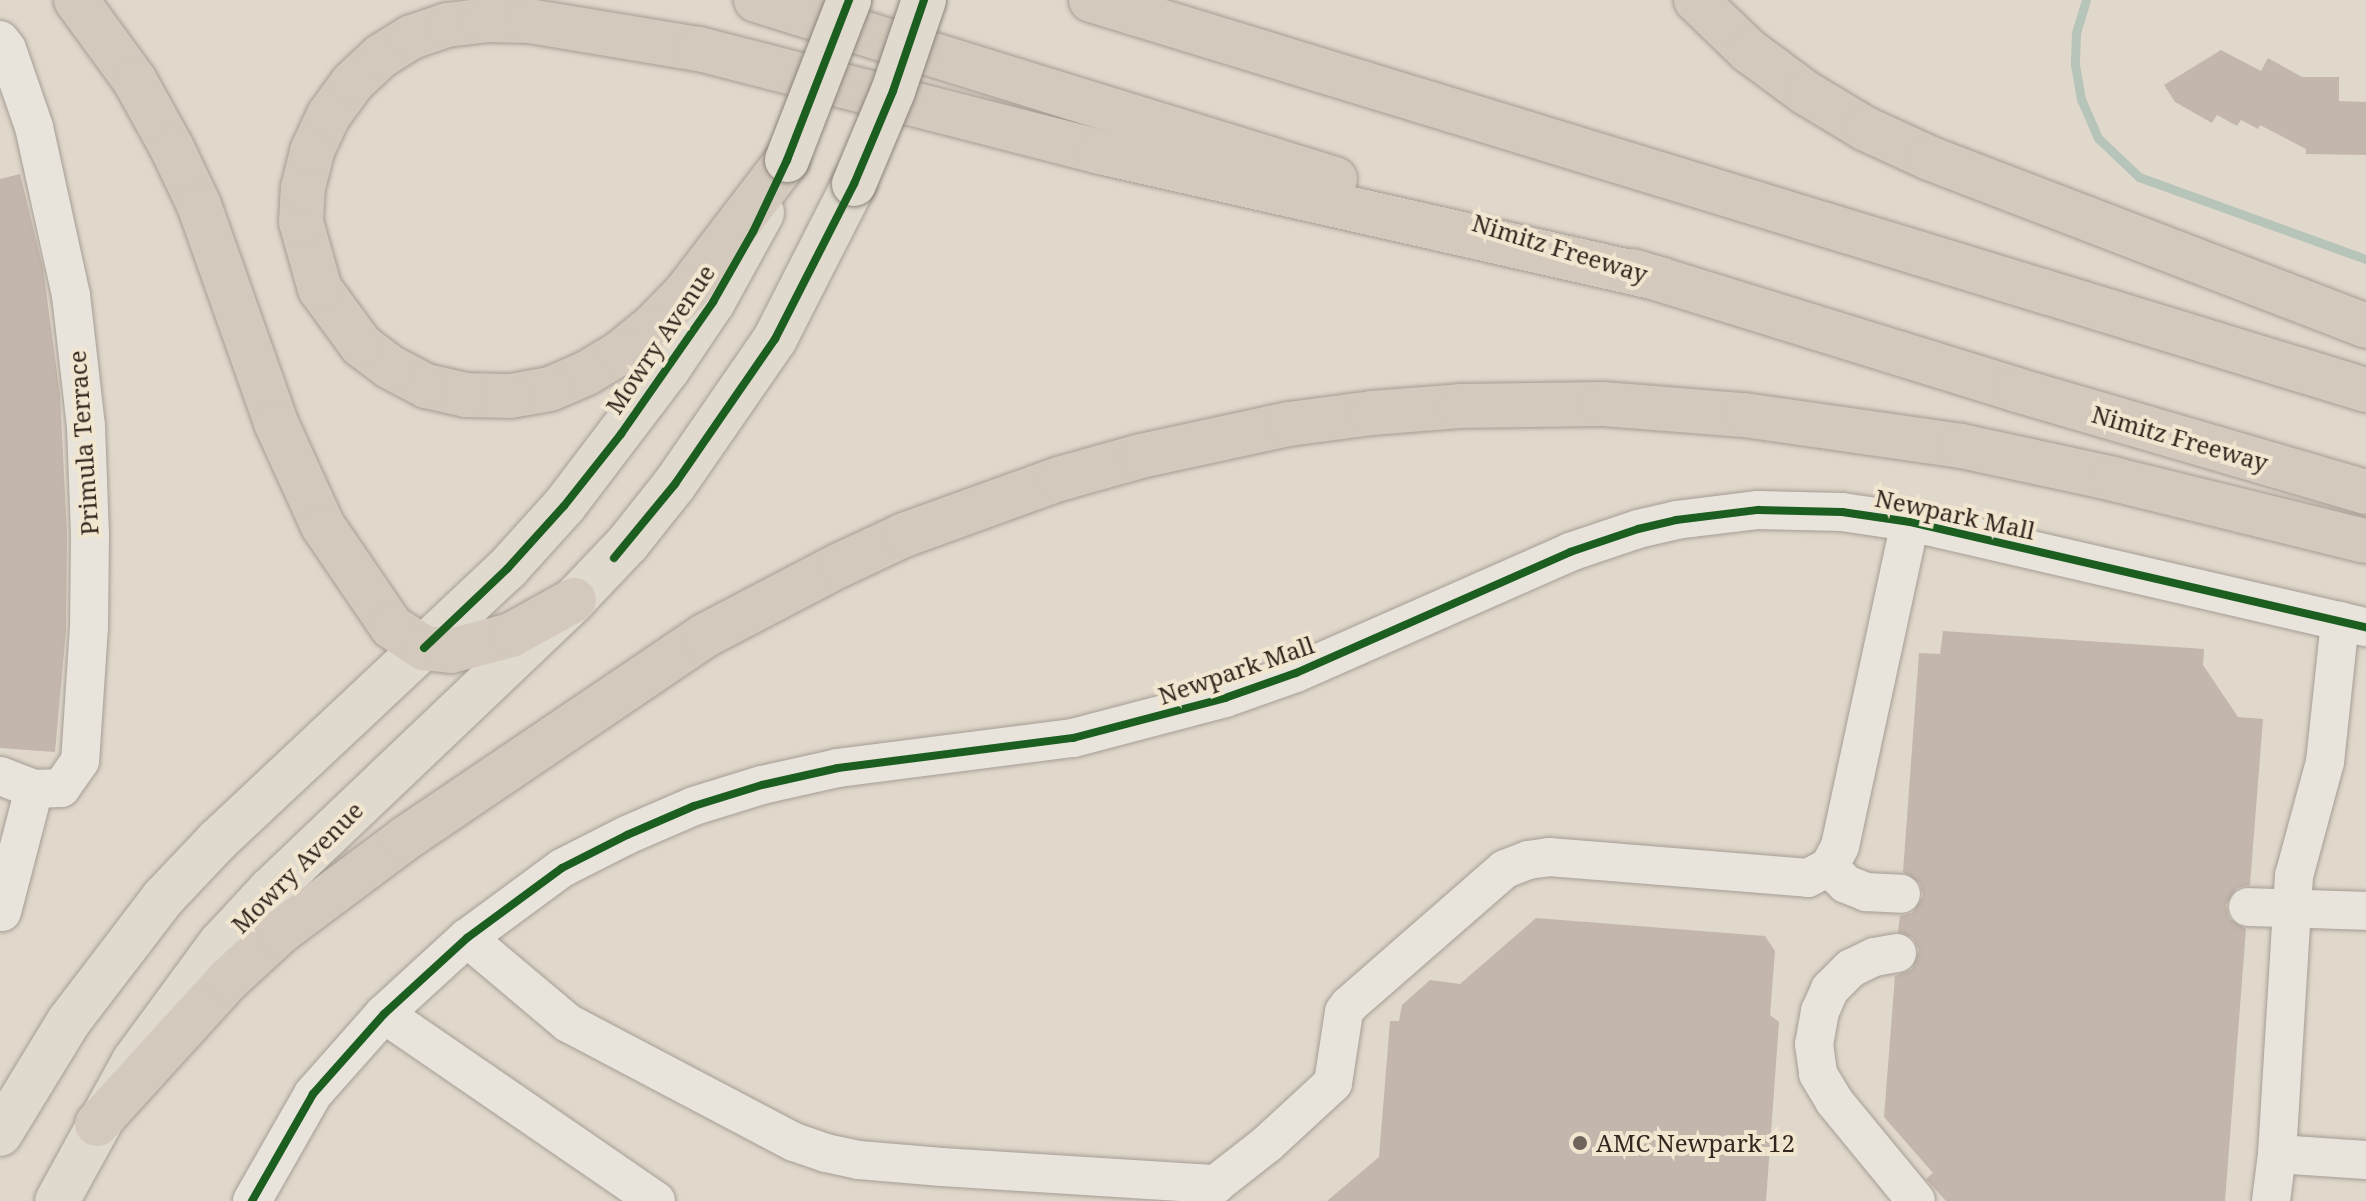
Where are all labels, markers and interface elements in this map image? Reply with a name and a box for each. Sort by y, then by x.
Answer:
street label: Nimitz Freeway [1469,208,1651,288]
street label: Mowry Avenue [599,259,721,419]
street label: Primula Terrace [62,350,104,536]
street label: Nimitz Freeway [2089,399,2271,477]
street label: Newpark Mall [1872,483,2038,545]
street label: Newpark Mall [1154,630,1318,710]
street label: Mowry Avenue [225,795,369,939]
place label: AMC Newpark 12 [1596,1129,1795,1157]
marker: AMC Newpark 12 [1571,1134,1589,1152]

